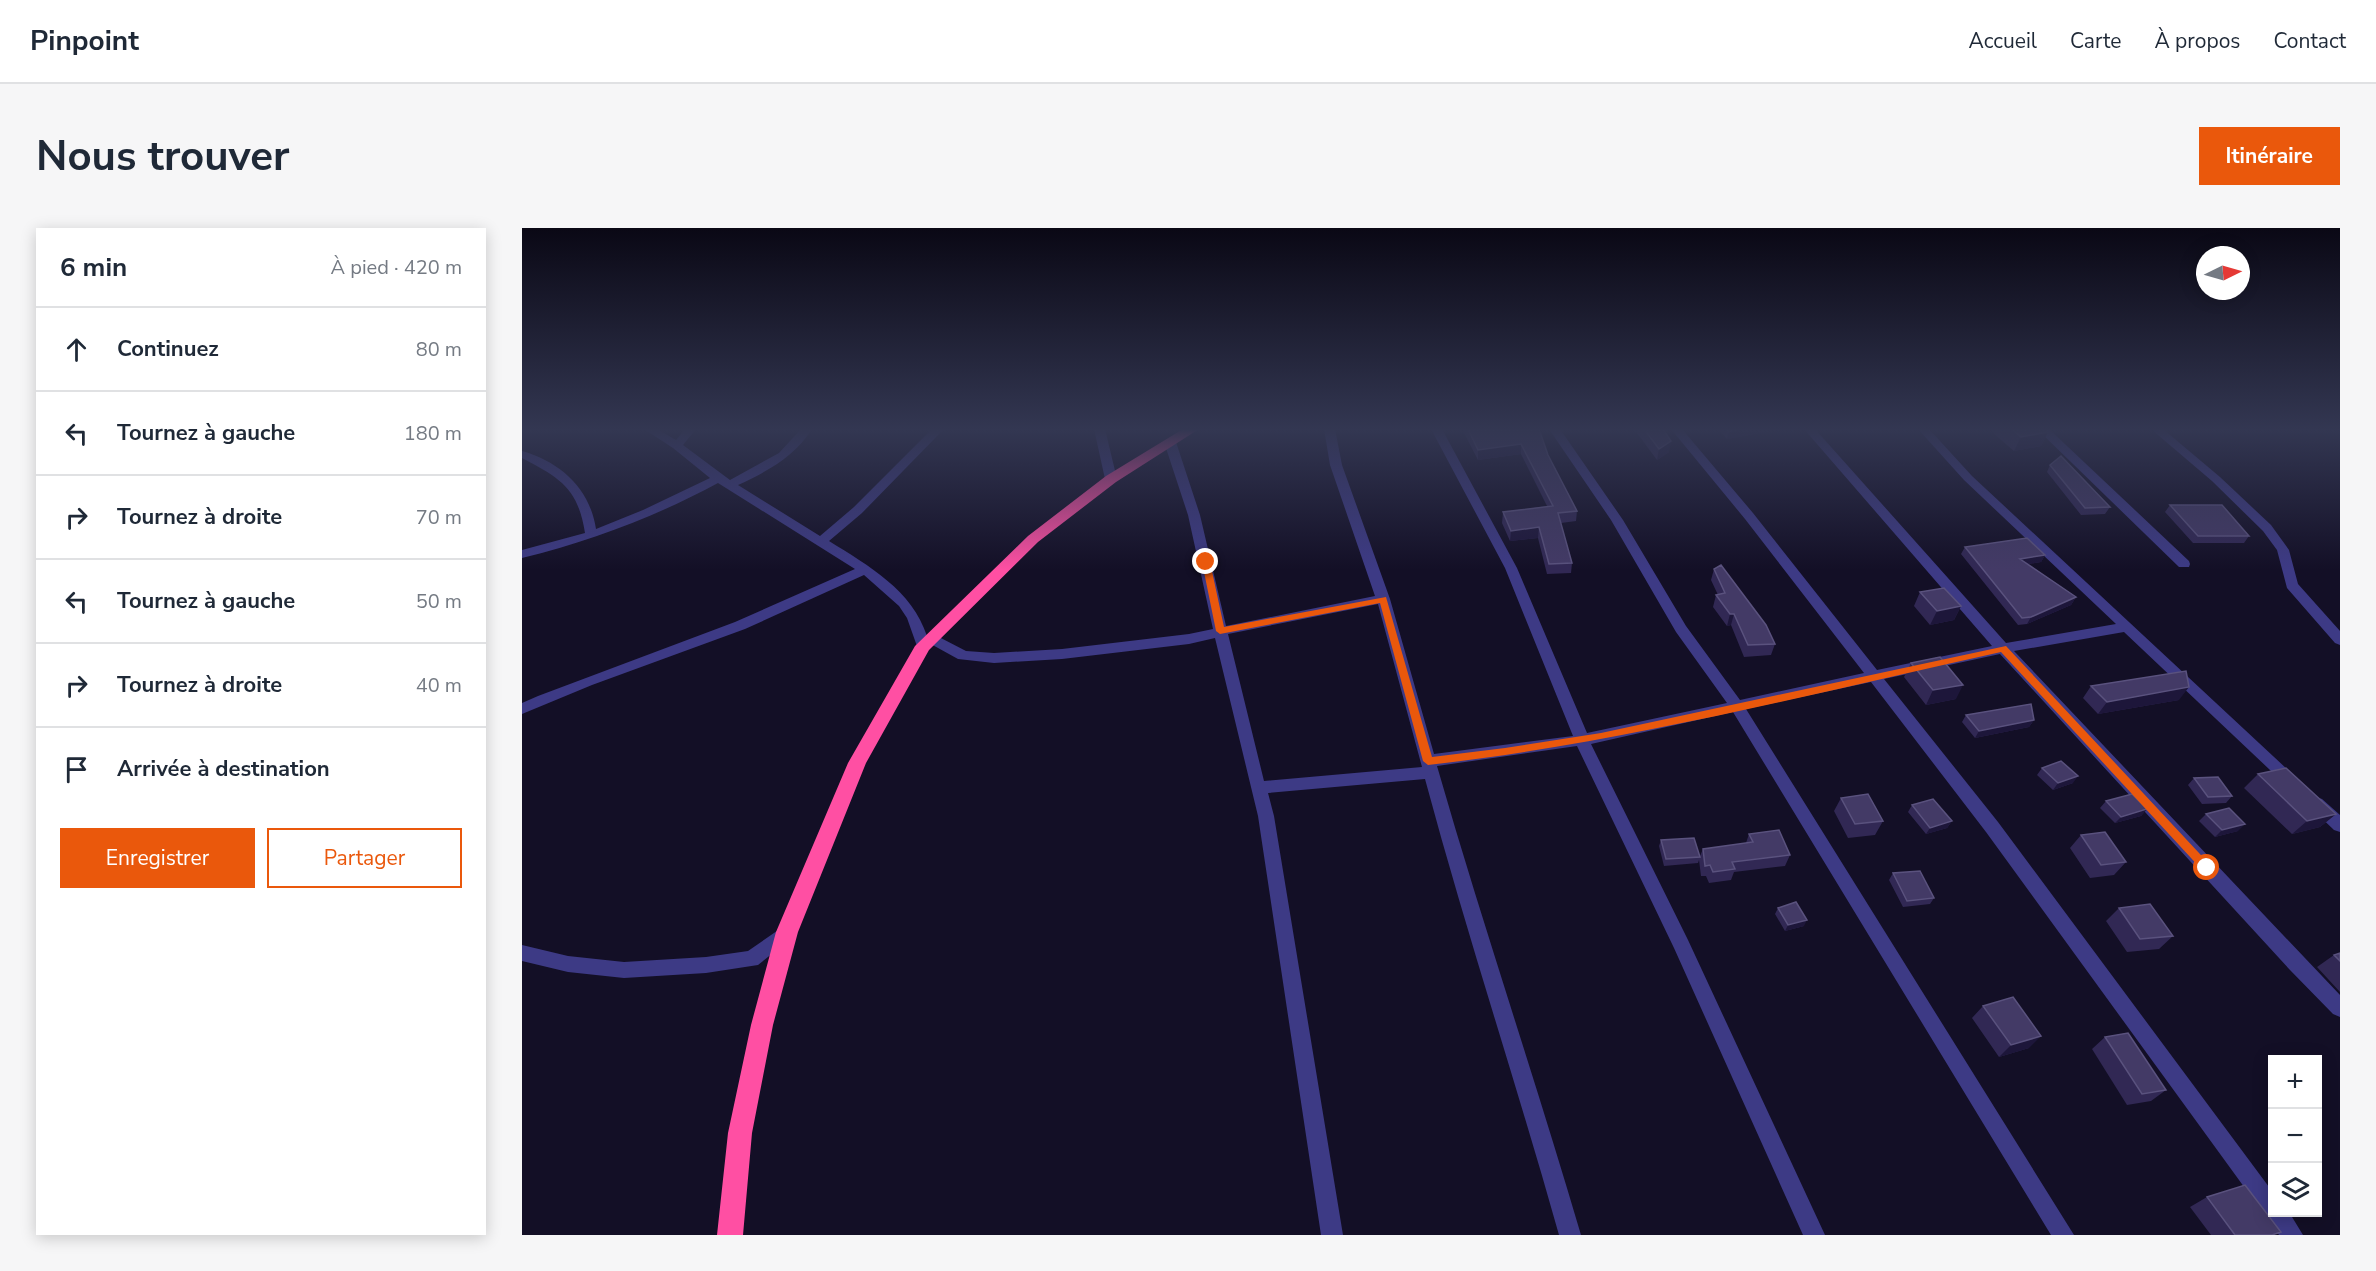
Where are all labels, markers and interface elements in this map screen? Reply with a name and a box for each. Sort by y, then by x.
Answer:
text: Pinpoint [30,22,139,60]
text: Accueil [1968,27,2037,55]
text: Carte [2070,27,2121,55]
text: À propos [2154,27,2240,55]
text: Contact [2273,27,2346,55]
button: Itinéraire [2199,127,2340,185]
text: Nous trouver [36,128,289,185]
north arrow [2196,246,2250,300]
text: 6 min [60,250,127,285]
text: À pied · 420 m [331,254,462,281]
icon: ahead [60,333,93,366]
text: Continuez [117,334,219,364]
text: 80 m [416,336,462,363]
icon: left [60,417,93,450]
text: Tournez à gauche [117,418,295,448]
text: 180 m [404,420,462,447]
icon: right [60,501,93,534]
text: Tournez à droite [117,502,282,532]
text: 70 m [416,504,462,531]
route end [1192,548,1218,574]
icon: left [60,585,93,618]
text: Tournez à gauche [117,586,295,616]
text: 50 m [416,588,462,615]
icon: right [60,669,93,702]
text: Tournez à droite [117,670,282,700]
text: 40 m [416,672,462,699]
icon: arrive [60,753,93,786]
text: Arrivée à destination [117,754,330,784]
button: Enregistrer [60,828,255,888]
button: Partager [267,828,462,888]
route start [2193,854,2219,880]
map controls [2268,1055,2322,1217]
button: + [2268,1055,2322,1109]
button: − [2268,1109,2322,1163]
button: layers [2268,1163,2322,1217]

